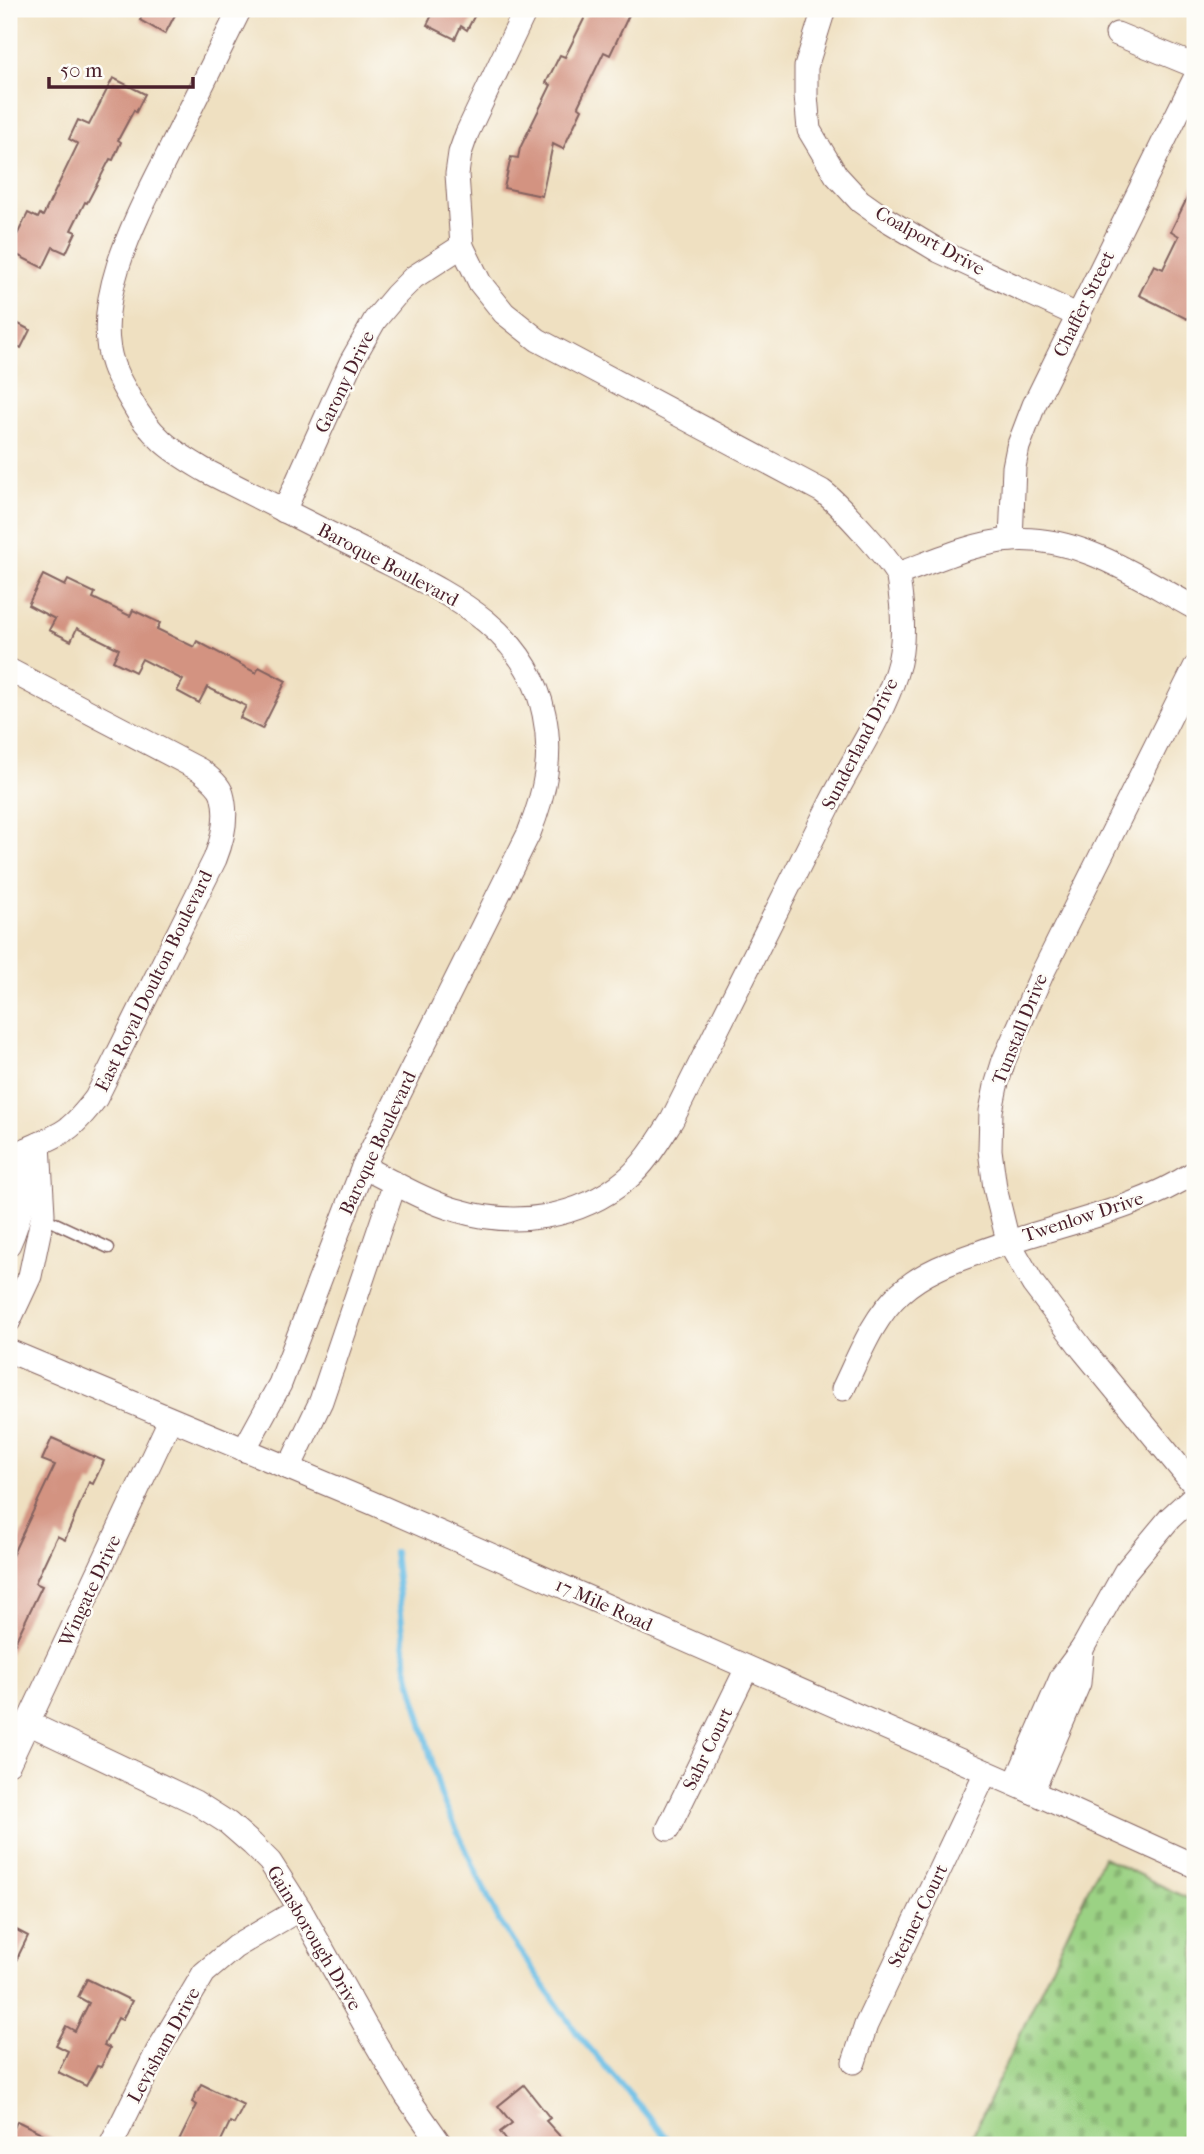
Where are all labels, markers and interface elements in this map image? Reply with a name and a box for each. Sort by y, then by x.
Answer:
scale bar [49,46,192,90]
text: 50 m [60,58,103,82]
street label: Coalport Drive [871,202,989,280]
street label: Chaffer Street [1049,247,1119,361]
street label: Garony Drive [311,327,379,437]
street label: Baroque Boulevard [314,519,463,612]
street label: Sunderland Drive [817,674,903,814]
street label: East Royal Doulton Boulevard [91,866,217,1095]
street label: Tunstall Drive [988,970,1052,1088]
street label: Baroque Boulevard [335,1067,421,1218]
street label: Twenlow Drive [1020,1187,1146,1247]
street label: Wingate Drive [54,1532,125,1651]
street label: 17 Mile Road [552,1574,657,1636]
street label: Sahr Court [679,1704,738,1794]
street label: Steiner Court [884,1861,953,1971]
street label: Gainsborough Drive [262,1862,366,2014]
street label: Levisham Drive [123,1983,205,2107]

